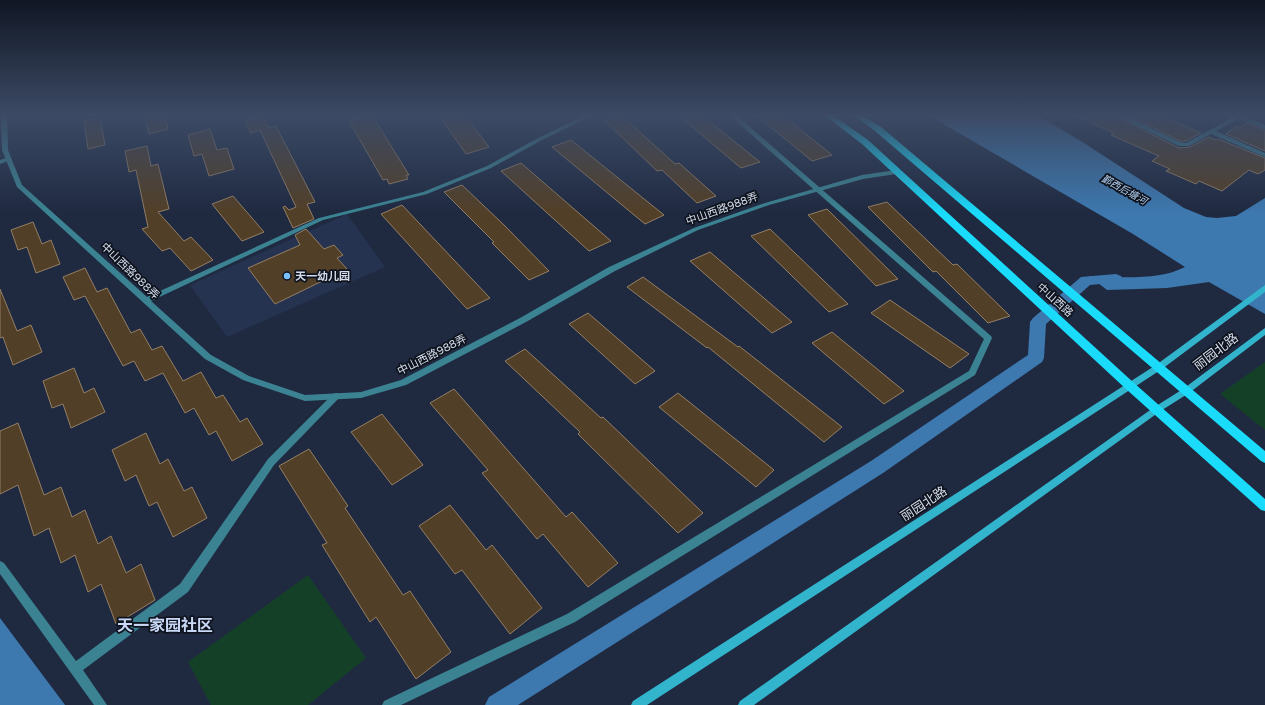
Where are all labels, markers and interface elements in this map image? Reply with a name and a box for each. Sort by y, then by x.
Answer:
water label: 鄞西后塘河 [1099,173,1151,208]
street label: 中山西路988弄 [684,190,760,228]
street label: 中山西路988弄 [98,240,162,302]
place label: 天一幼儿园 [295,270,350,283]
marker: 天一幼儿园 [282,271,292,281]
street label: 中山西路 [1034,280,1076,320]
street label: 丽园北路 [1190,330,1242,374]
street label: 中山西路988弄 [395,332,469,378]
street label: 丽园北路 [898,483,950,525]
district label: 天一家园社区 [117,616,213,636]

